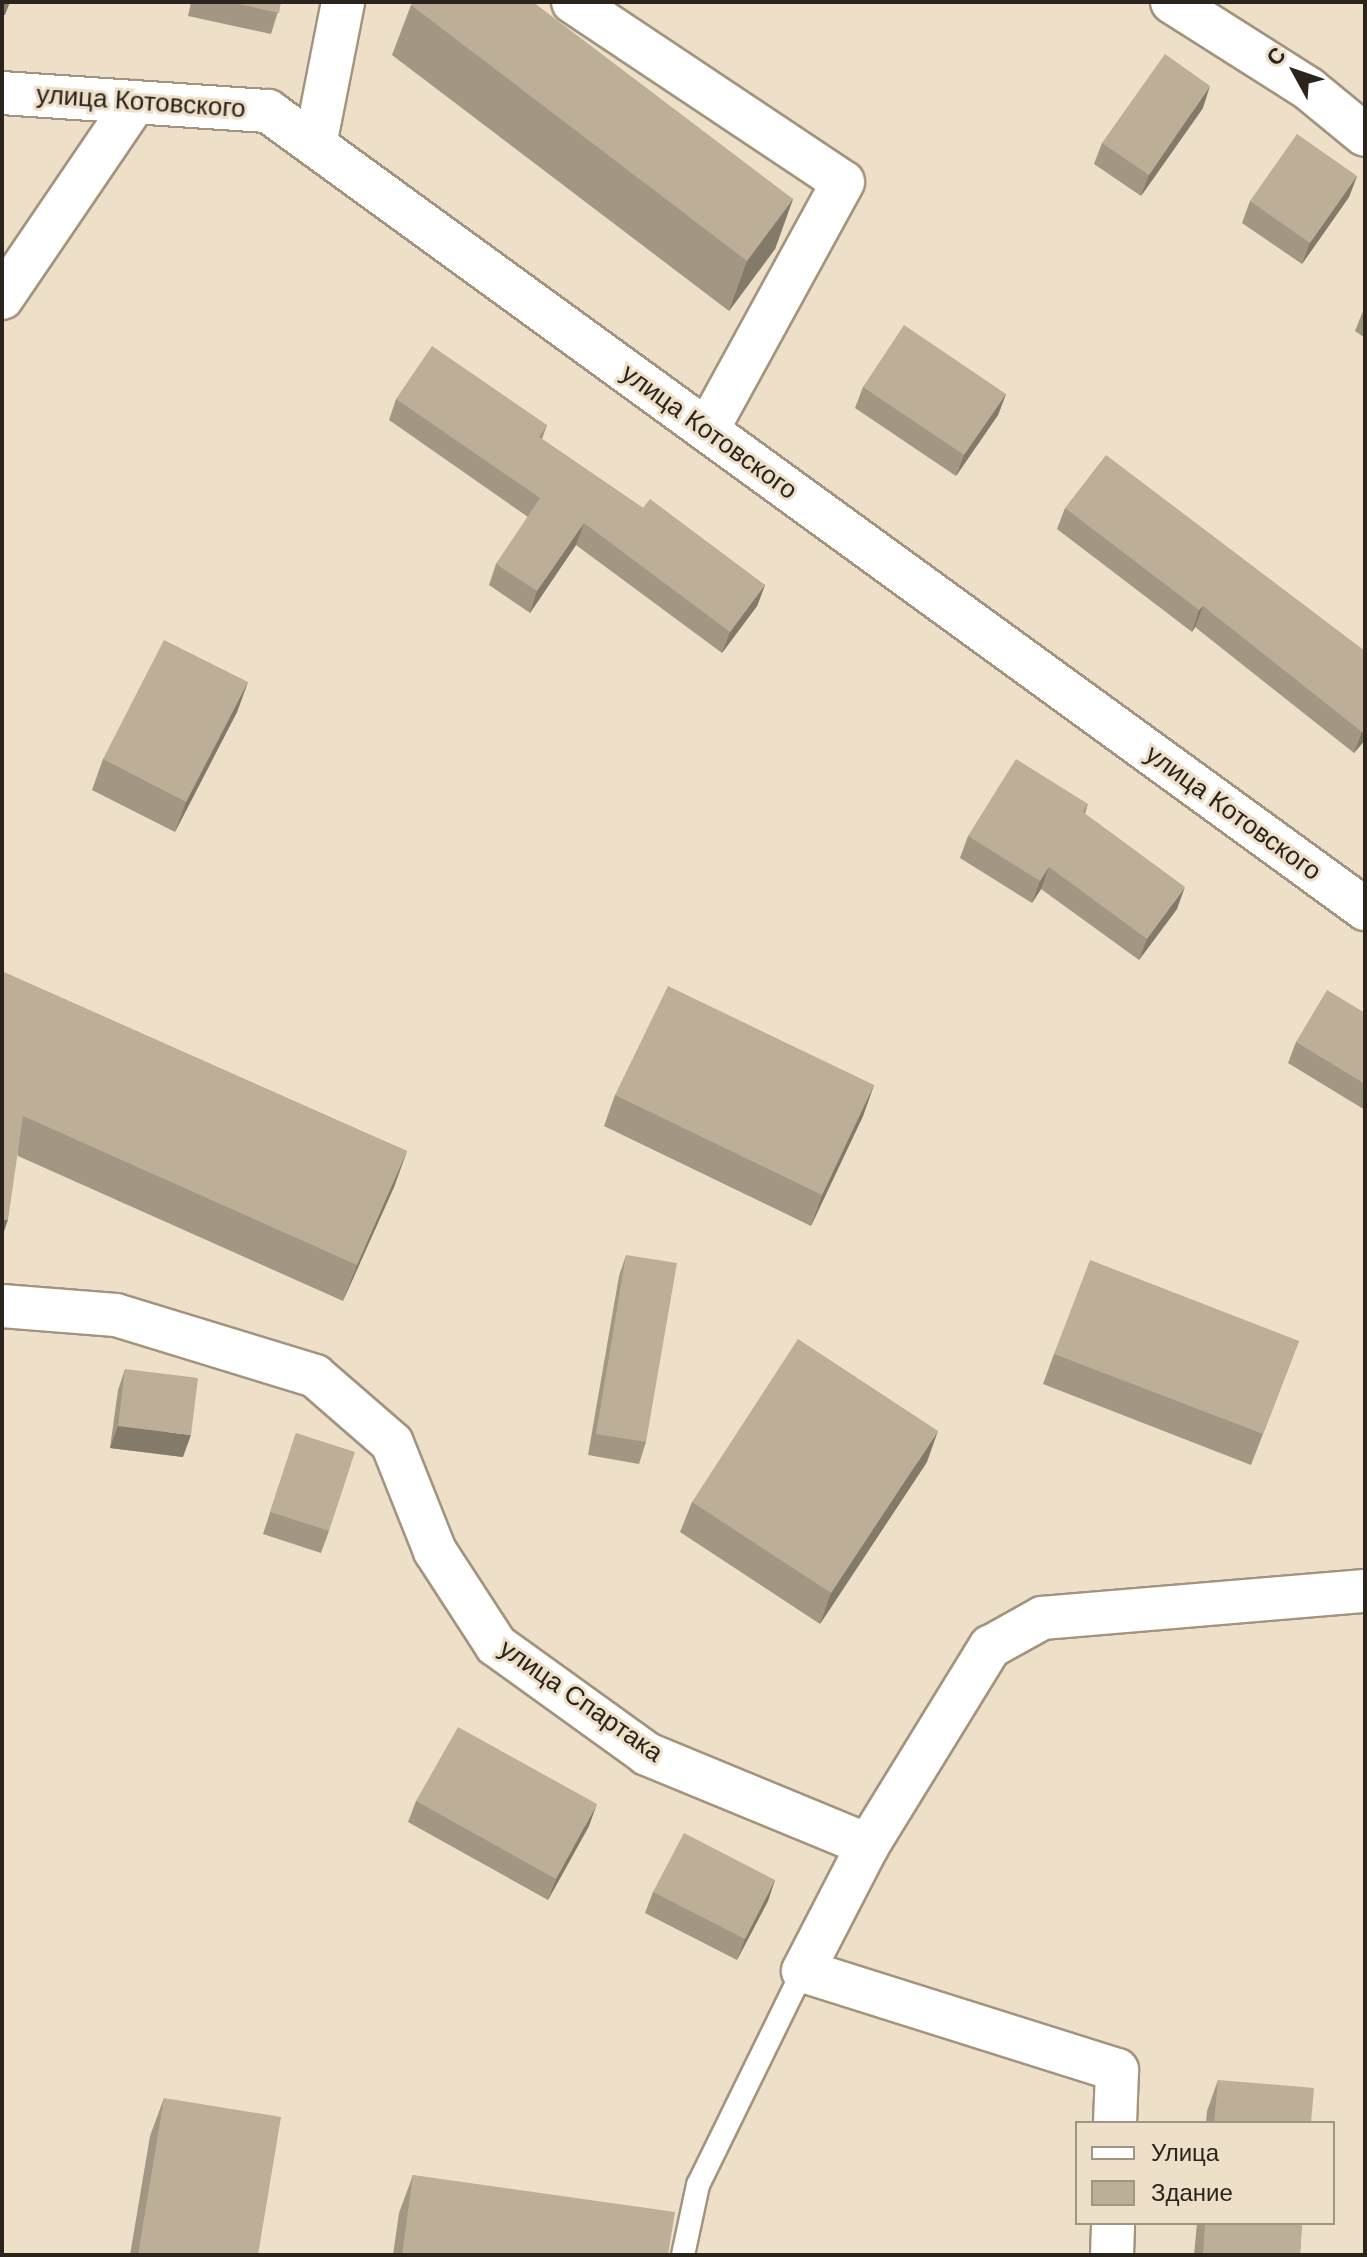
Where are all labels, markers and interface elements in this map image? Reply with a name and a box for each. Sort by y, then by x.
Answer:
north arrow [1255,32,1335,112]
text: С [1262,42,1291,70]
street label: улица Котовского [35,79,247,125]
street label: улица Котовского [615,358,803,506]
street label: улица Котовского [1139,739,1327,887]
street label: улица Спартака [493,1633,669,1769]
legend [1075,2121,1335,2225]
text: Улица [1151,2139,1219,2166]
text: Здание [1151,2179,1233,2206]

